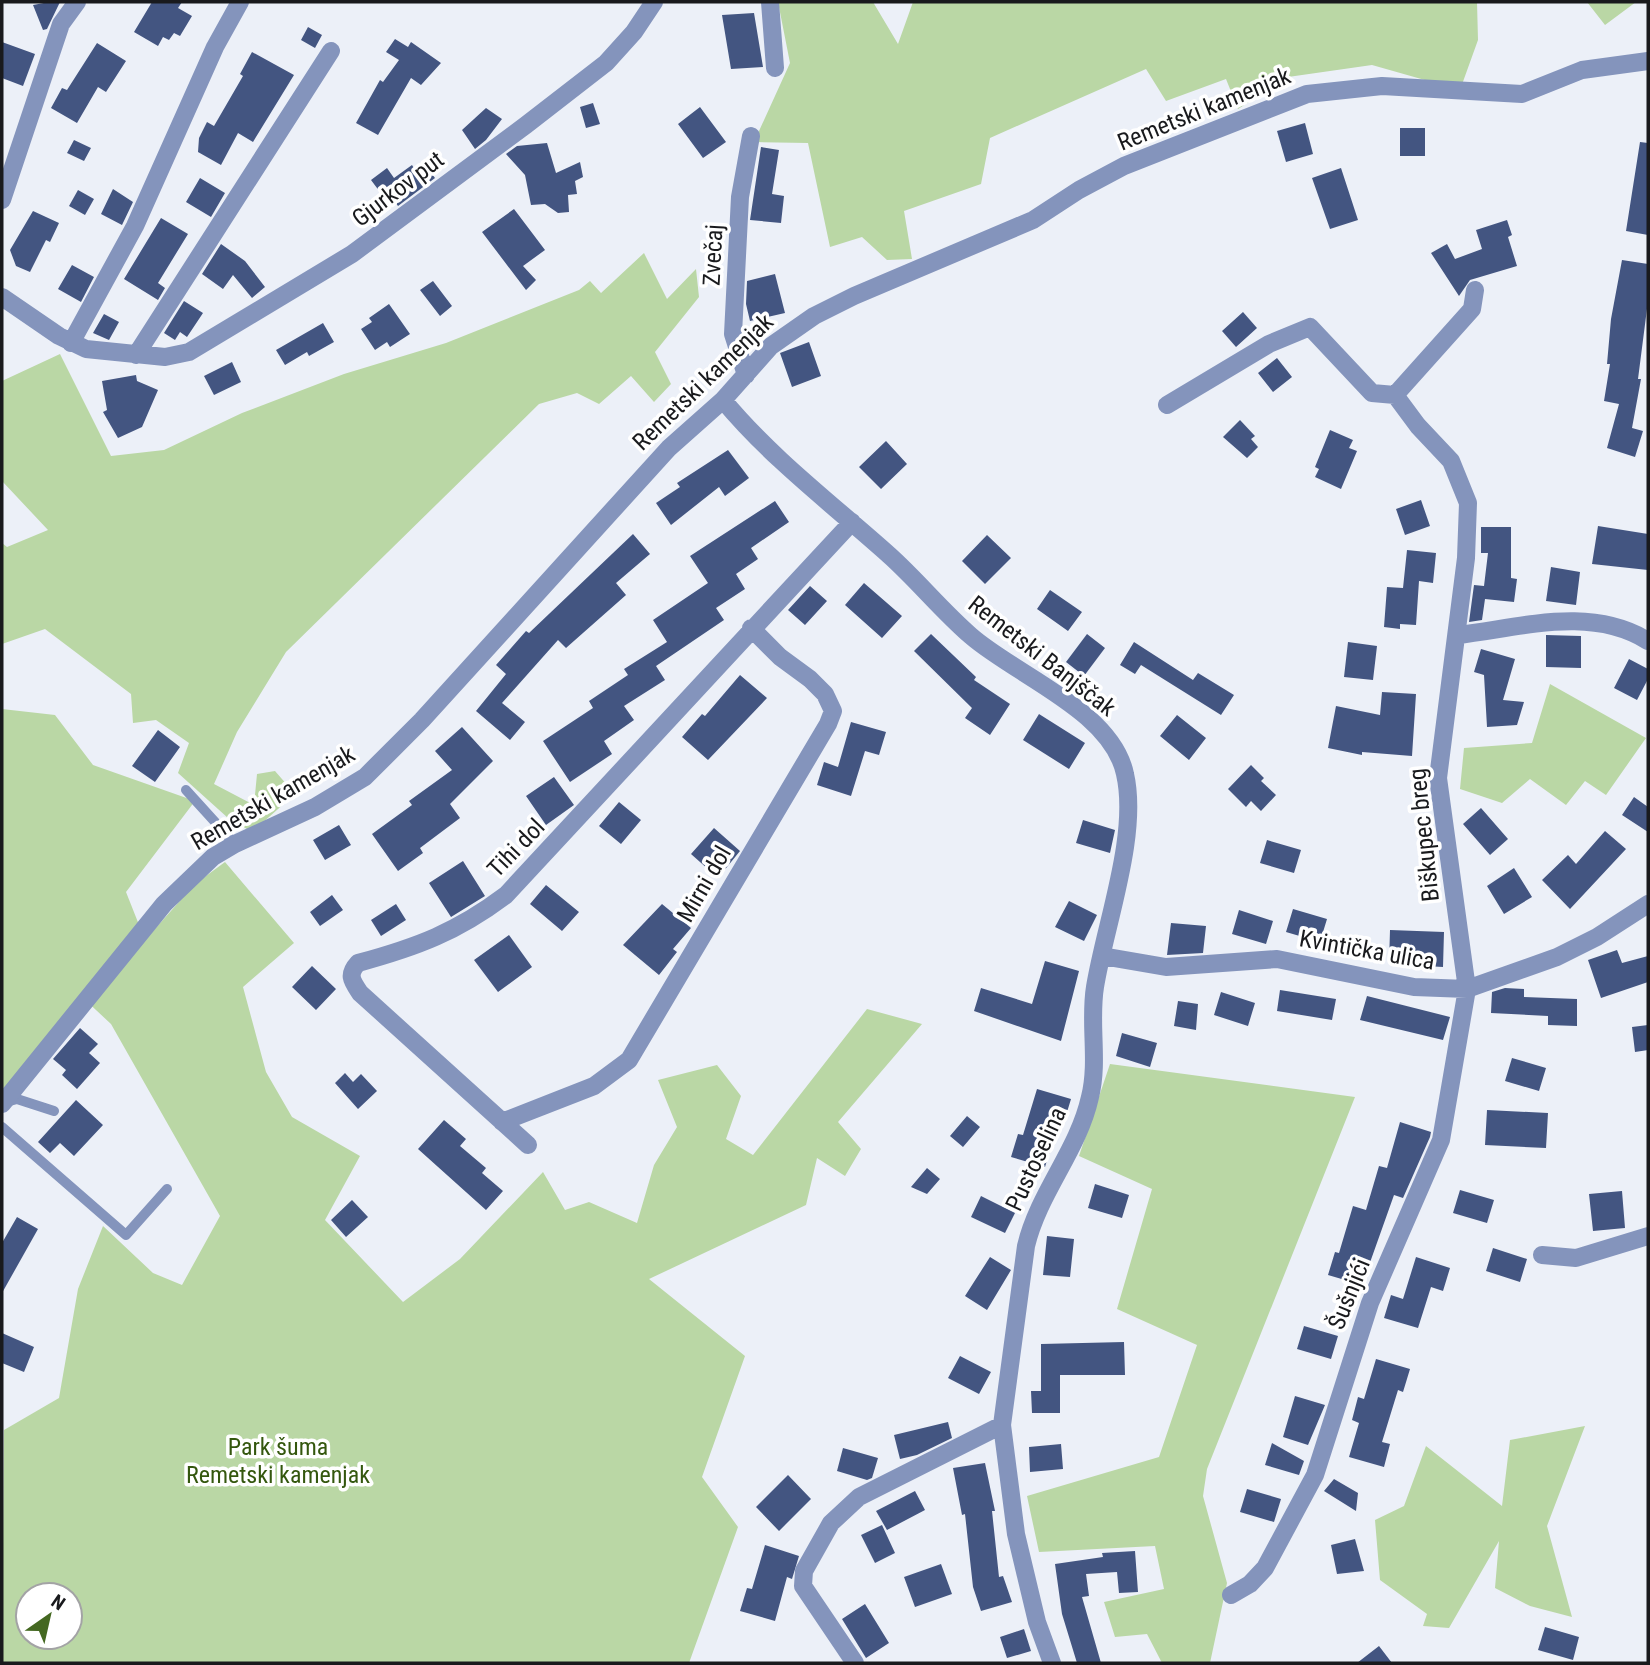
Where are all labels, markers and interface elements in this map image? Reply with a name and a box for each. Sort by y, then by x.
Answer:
street label: Remetski kamenjak [1113,61,1295,156]
street label: Gjurkov put [347,145,449,233]
street label: Zvečaj [697,224,729,286]
street label: Remetski kamenjak [627,308,779,456]
street label: Remetski Banjščak [963,590,1121,722]
street label: Remetski kamenjak [186,740,360,856]
street label: Biškupec breg [1403,767,1445,903]
street label: Tihi dol [482,813,550,883]
street label: Mirni dol [671,841,737,927]
street label: Kvintička ulica [1297,924,1437,976]
street label: Pustoselina [1000,1103,1072,1215]
street label: Šušnjići [1322,1254,1376,1334]
park label: Park šuma Remetski kamenjak [186,1433,370,1489]
north arrow [14,1581,84,1651]
text: N [47,1590,69,1615]

